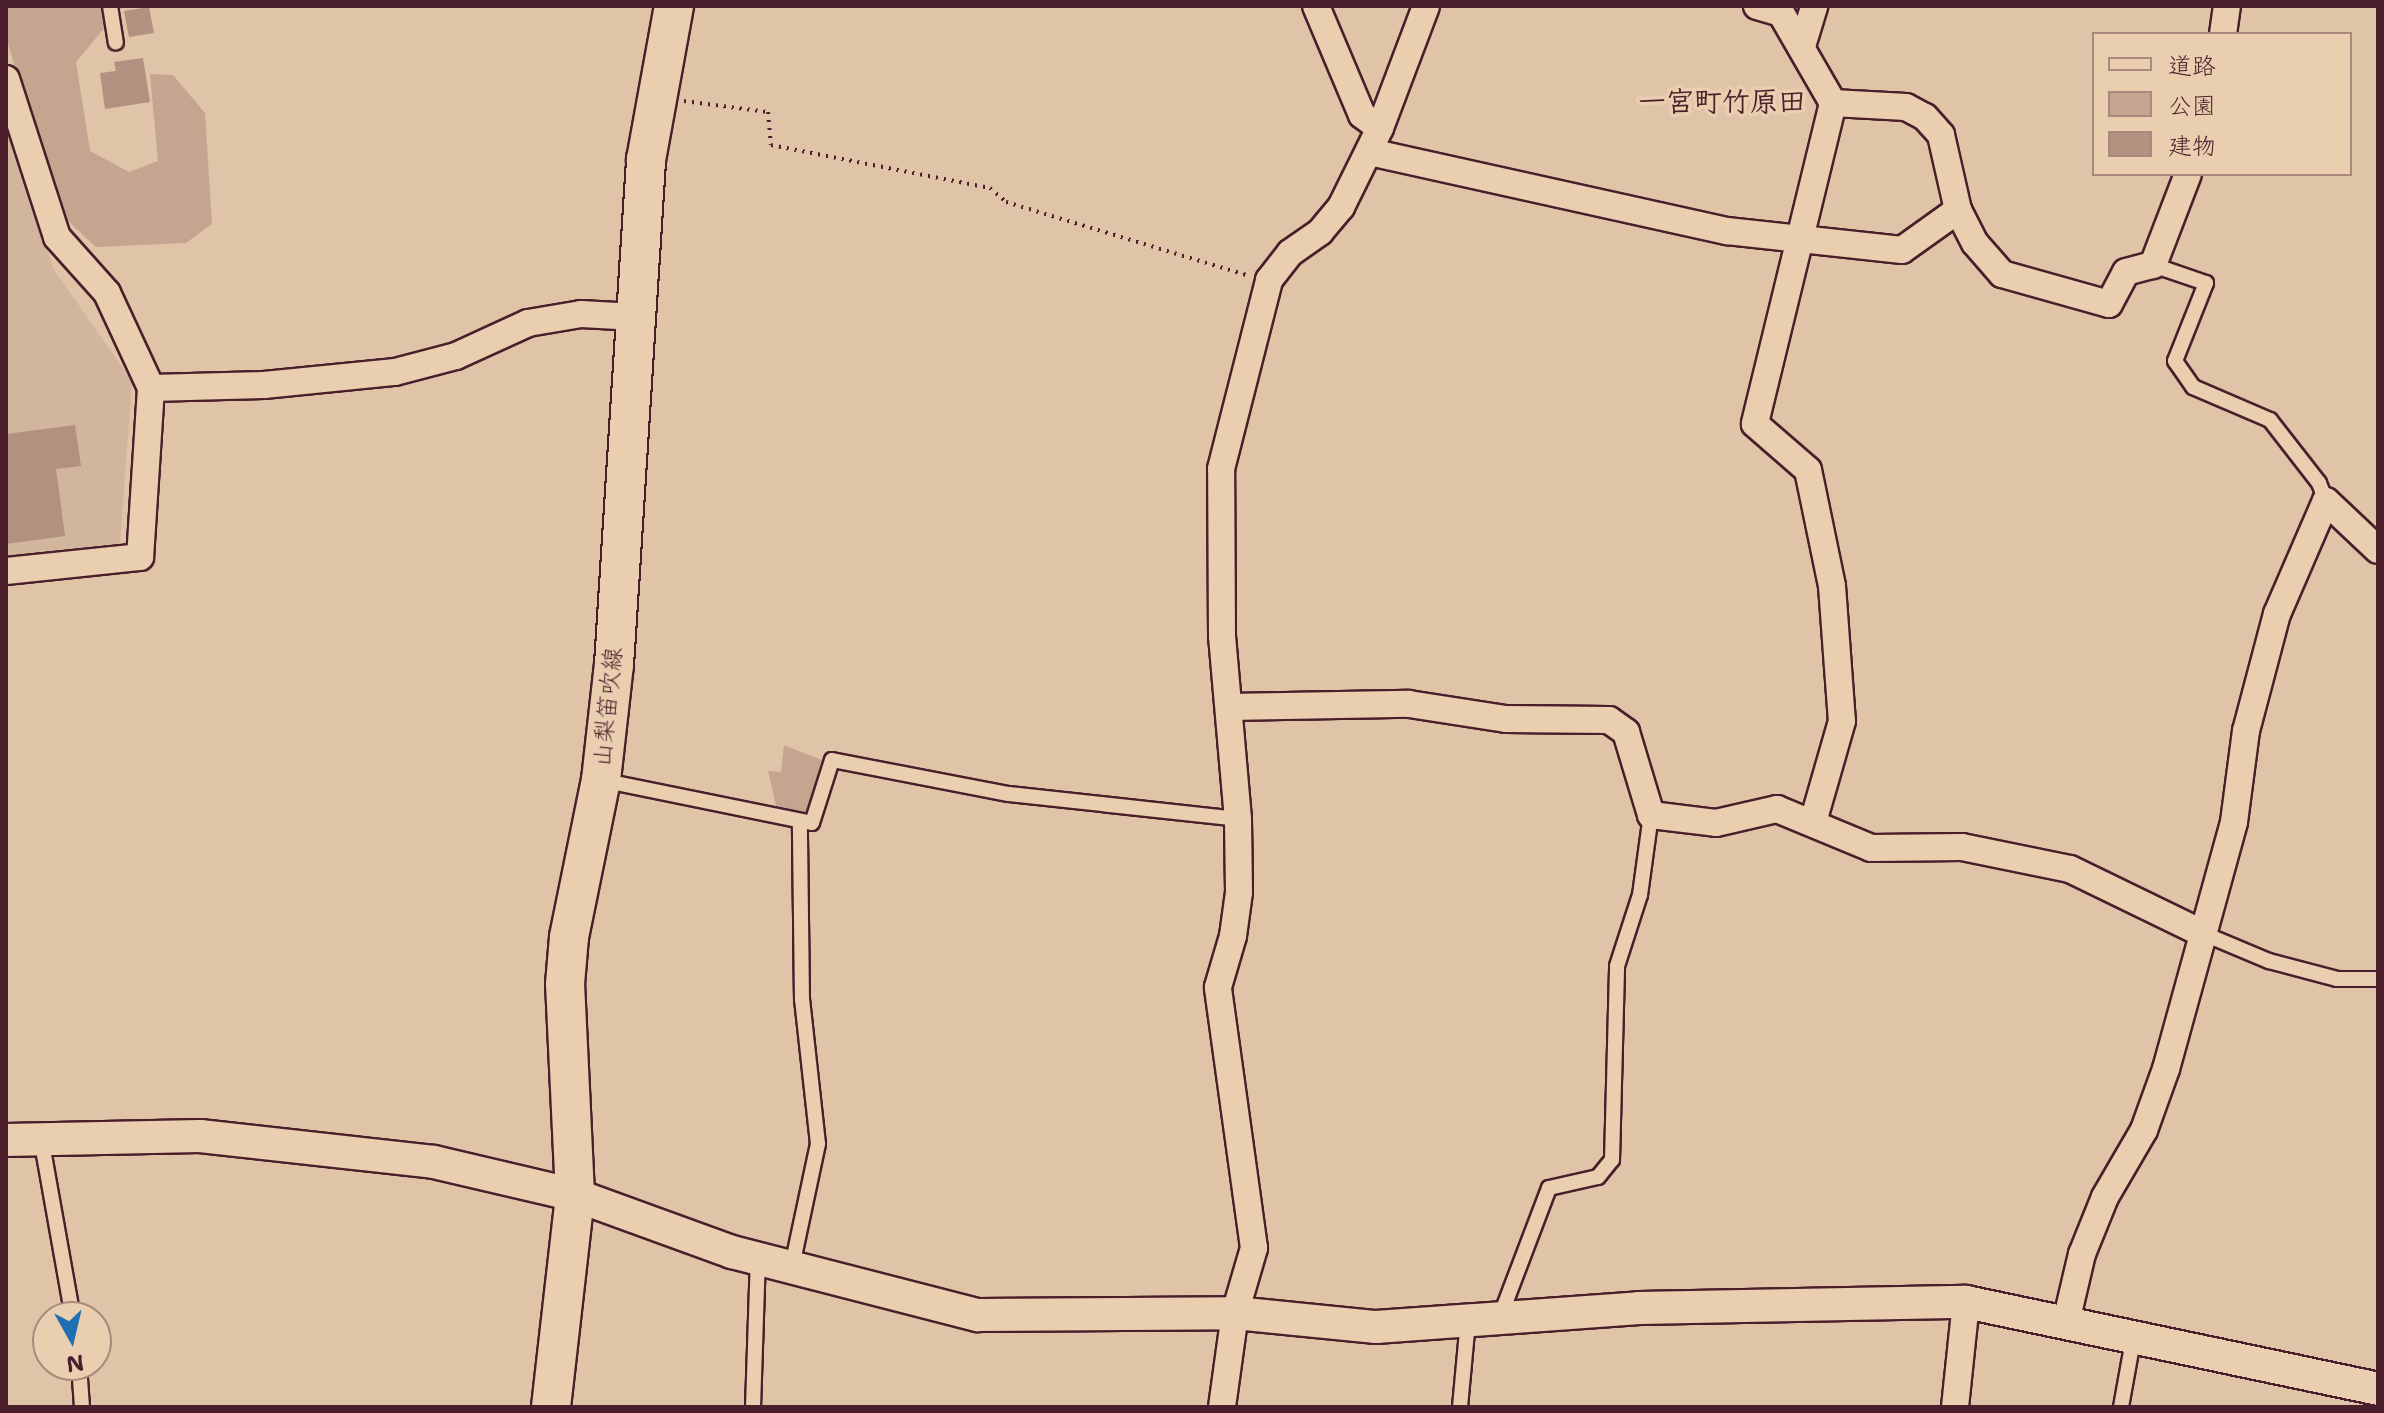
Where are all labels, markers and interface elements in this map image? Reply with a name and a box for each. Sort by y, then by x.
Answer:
legend [2092,32,2352,176]
text: 道路 [2168,50,2216,82]
district label: 一宮町竹原田 [1638,84,1806,118]
text: 公園 [2168,90,2216,122]
text: 建物 [2168,130,2216,162]
street label: 山梨笛吹線 [587,646,629,768]
north arrow [32,1301,112,1381]
text: N [64,1348,86,1379]

